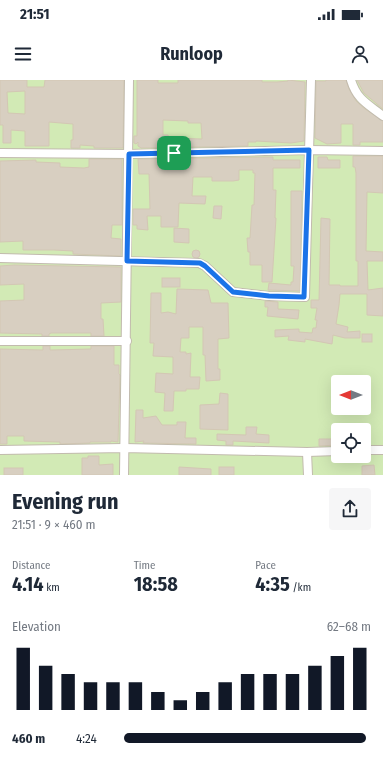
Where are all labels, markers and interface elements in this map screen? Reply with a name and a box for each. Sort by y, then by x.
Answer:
text: 21:51 [20,5,50,23]
icon: menu [12,43,34,65]
text: Runloop [160,43,223,65]
icon: person [349,43,371,65]
pin [157,136,191,170]
icon: arrive [163,142,185,164]
north arrow [331,375,371,415]
map controls [331,375,371,463]
button: locate [331,423,371,463]
text: Evening run [12,488,119,515]
button: share [329,488,371,530]
text: 21:51 · 9 × 460 m [12,517,95,532]
text: Distance [12,559,51,572]
text: Time [134,559,155,572]
text: Pace [255,559,276,572]
text: 4.14 [12,572,44,596]
text: 18:58 [134,572,178,596]
text: 4:35 [255,572,290,596]
text: km [44,581,60,594]
text: /km [290,581,311,594]
text: Elevation [12,619,61,634]
text: 62–68 m [327,619,371,634]
text: 460 m [12,731,45,746]
text: 4:24 [76,731,97,746]

